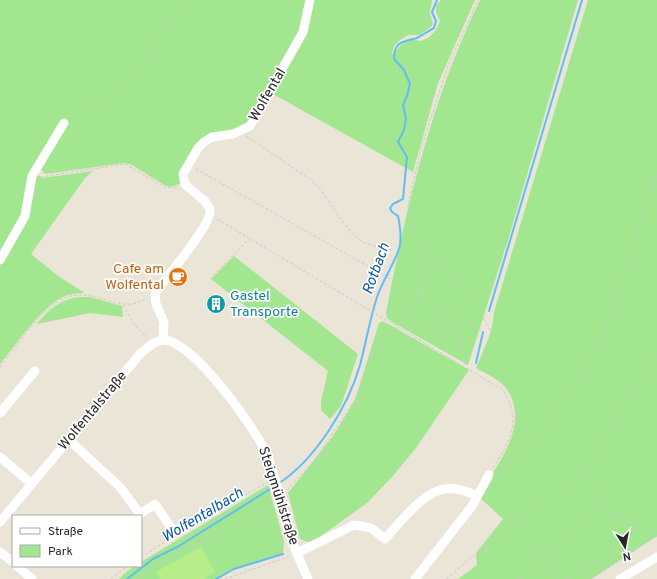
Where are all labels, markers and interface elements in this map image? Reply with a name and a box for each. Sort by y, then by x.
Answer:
street label: Wolfental [246,65,290,125]
water label: Rotbach [359,241,395,297]
place label: Cafe am Wolfental [105,261,164,294]
cafe icon: Cafe am Wolfental [167,266,189,288]
place label: Gastel Transporte [230,288,298,321]
building icon: Gastel Transporte [205,293,227,315]
street label: Wolfentalstraße [55,368,131,454]
street label: Steigmühlstraße [254,445,302,547]
water label: Wolfentalbach [159,484,247,548]
legend [12,515,142,567]
text: Straße [48,524,83,540]
north arrow [605,527,645,567]
text: Park [48,544,73,560]
text: N [622,548,632,563]

